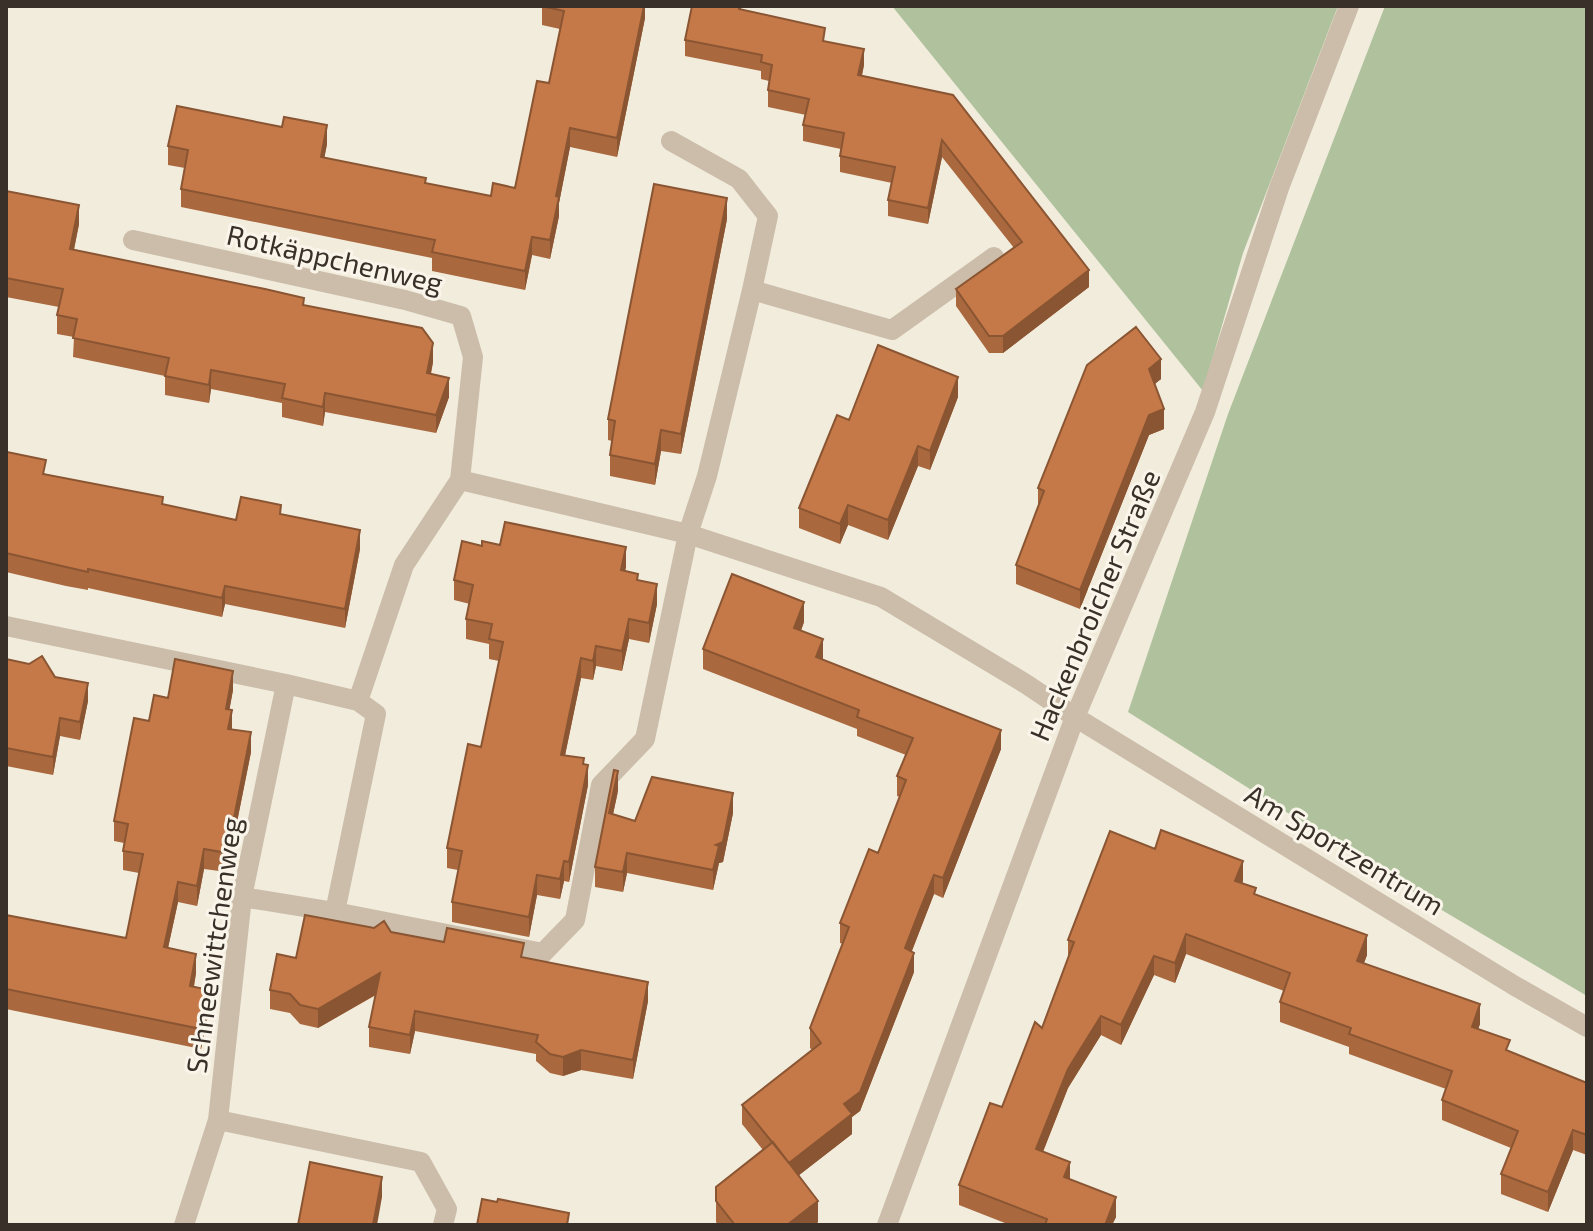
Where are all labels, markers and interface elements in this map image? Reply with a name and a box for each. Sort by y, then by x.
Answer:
street label: Rotkäppchenweg [224,217,447,299]
street label: Hackenbroicher Straße [1021,464,1167,746]
street label: Am Sportzentrum [1239,776,1451,922]
street label: Schneewittchenweg [178,814,248,1075]

